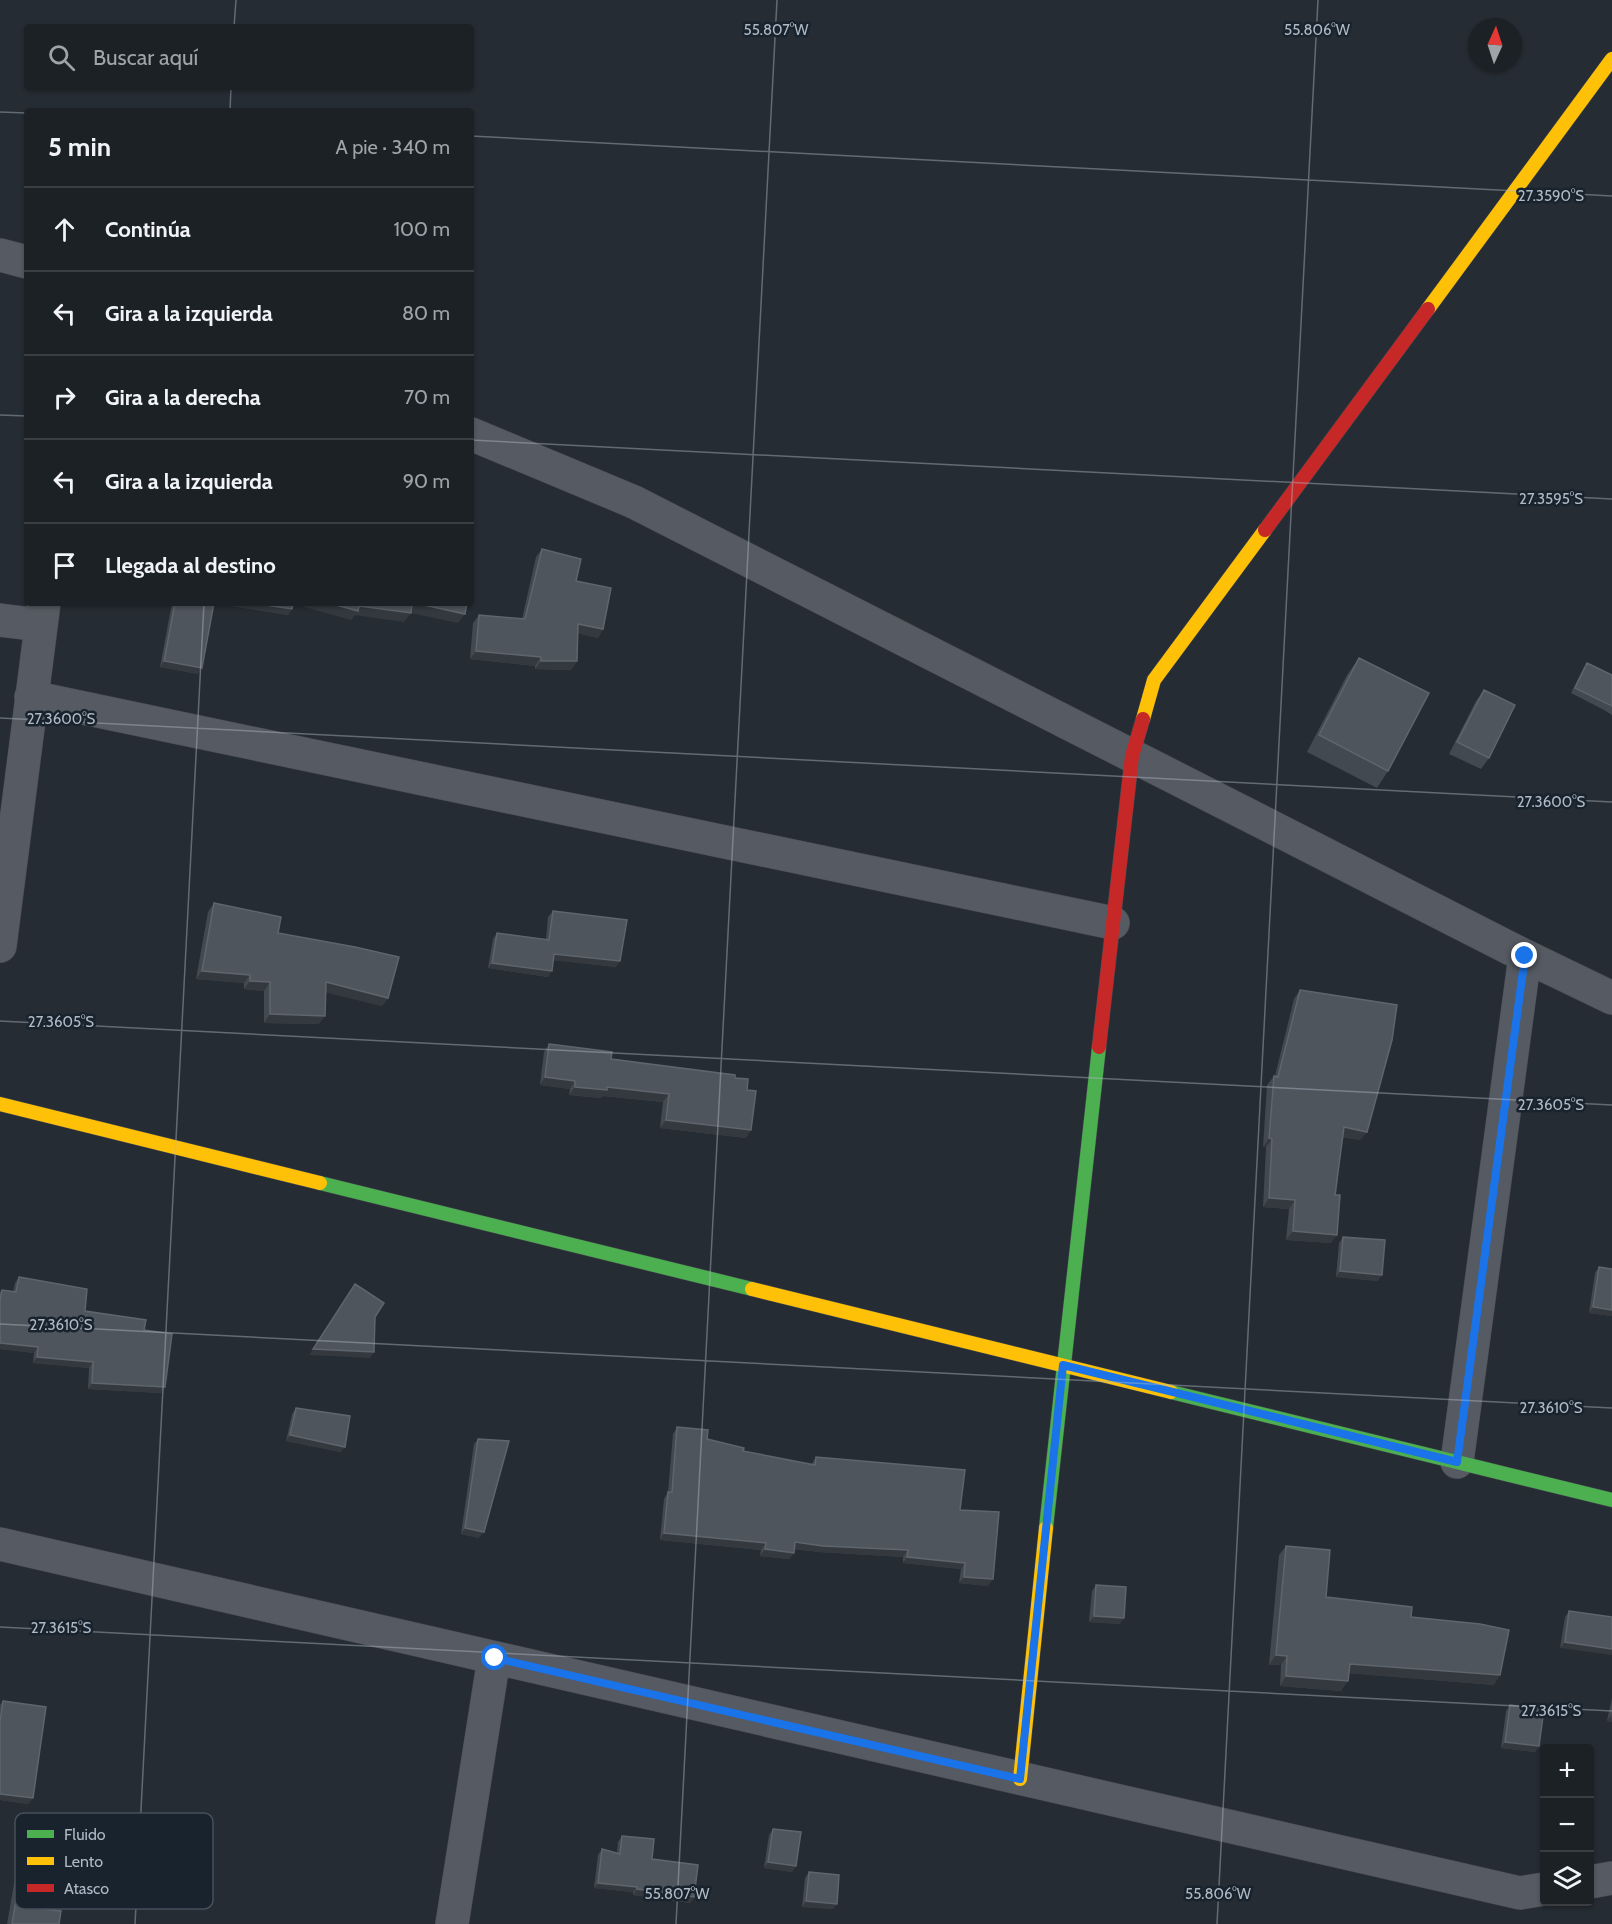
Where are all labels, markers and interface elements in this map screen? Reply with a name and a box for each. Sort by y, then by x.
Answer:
north arrow [1468,18,1522,72]
text: 55.807°W [744,21,809,39]
text: 55.806°W [1284,21,1351,39]
search box [24,24,474,90]
icon: search [45,41,78,74]
text: Buscar aquí [93,44,198,71]
text: 5 min [48,131,111,163]
text: A pie · 340 m [335,135,450,159]
text: 27.3590°S [1518,187,1584,205]
icon: ahead [48,213,81,246]
text: Continúa [105,216,191,243]
text: 100 m [394,217,450,241]
icon: left [48,297,81,330]
text: Gira a la izquierda [105,300,273,327]
text: 80 m [402,301,450,325]
icon: right [48,381,81,414]
text: Gira a la derecha [105,384,261,411]
text: 70 m [404,385,450,409]
icon: left [48,465,81,498]
text: Gira a la izquierda [105,468,273,495]
text: 90 m [403,469,450,493]
text: 27.3595°S [1519,490,1583,508]
icon: arrive [48,549,81,582]
text: Llegada al destino [105,552,276,579]
text: 27.3600°S [27,710,96,728]
text: 27.3600°S [1517,793,1586,811]
route end [1511,942,1537,968]
text: 27.3605°S [28,1013,94,1031]
text: 27.3605°S [1518,1096,1584,1114]
text: 27.3610°S [30,1316,93,1334]
text: 27.3610°S [1520,1399,1583,1417]
text: 27.3615°S [31,1619,92,1637]
route start [481,1644,507,1670]
text: 27.3615°S [1521,1702,1582,1720]
map controls [1540,1744,1594,1906]
button: + [1540,1744,1594,1798]
button: − [1540,1798,1594,1852]
legend [15,1813,213,1909]
text: Fluido [64,1825,106,1844]
text: Lento [64,1852,103,1871]
button: layers [1540,1852,1594,1906]
text: Atasco [64,1879,109,1898]
text: 55.807°W [645,1885,710,1903]
text: 55.806°W [1185,1885,1252,1903]

